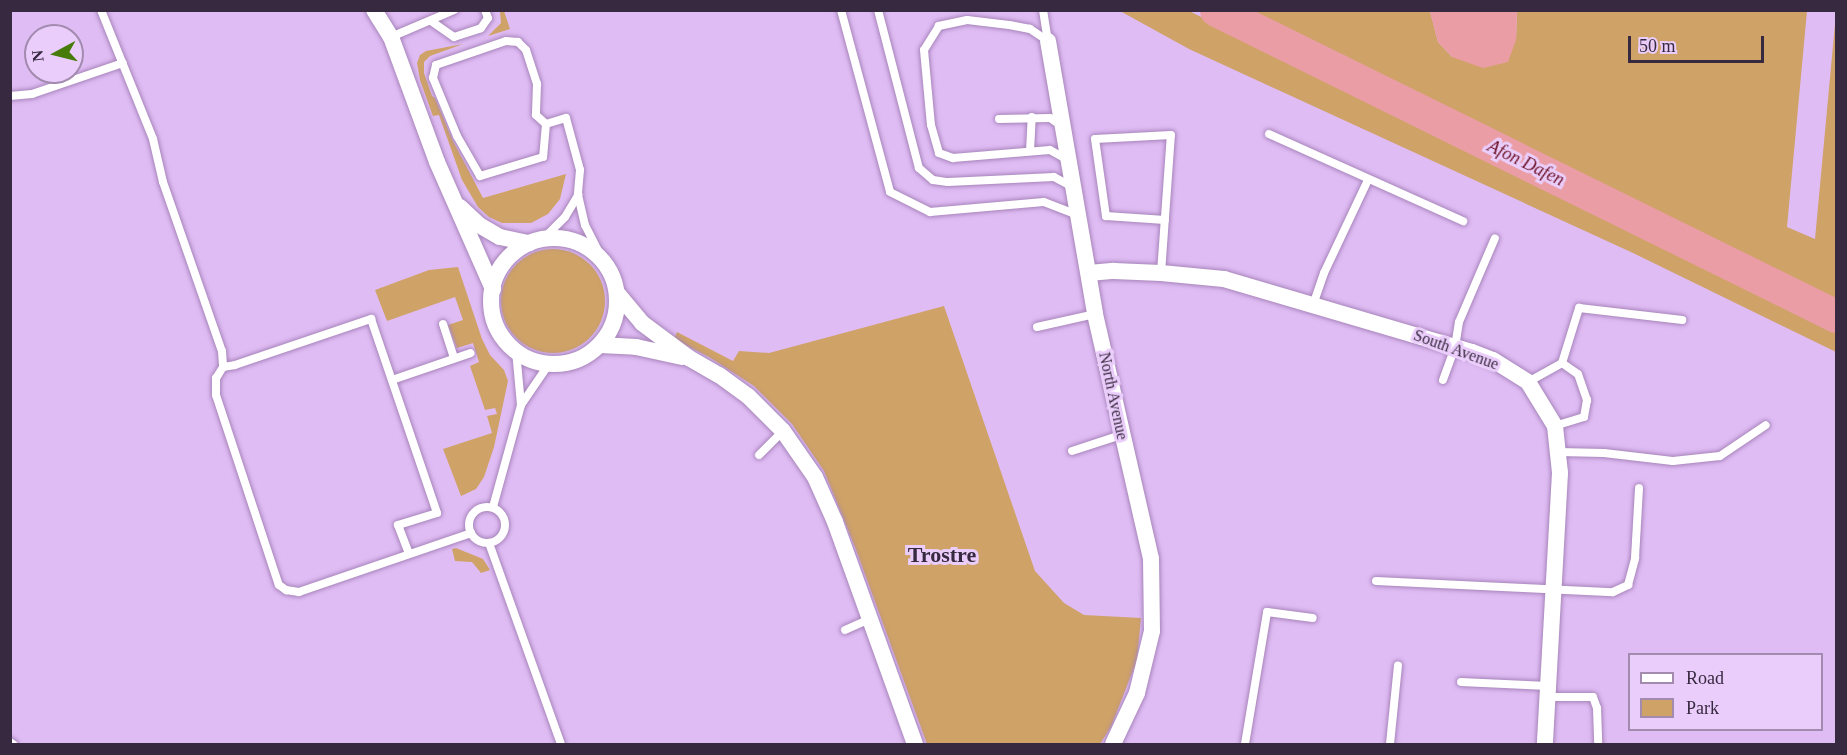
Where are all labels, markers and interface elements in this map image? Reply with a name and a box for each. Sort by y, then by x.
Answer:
north arrow [24,24,84,84]
scale bar [1631,24,1768,62]
text: 50 m [1639,36,1676,56]
text: N [28,49,47,63]
water label: Afon Dafen [1484,135,1568,191]
street label: South Avenue [1410,326,1502,374]
street label: North Avenue [1094,350,1132,442]
district label: Trostre [908,542,976,568]
legend [1628,653,1823,731]
text: Road [1686,668,1724,688]
text: Park [1686,698,1719,718]

